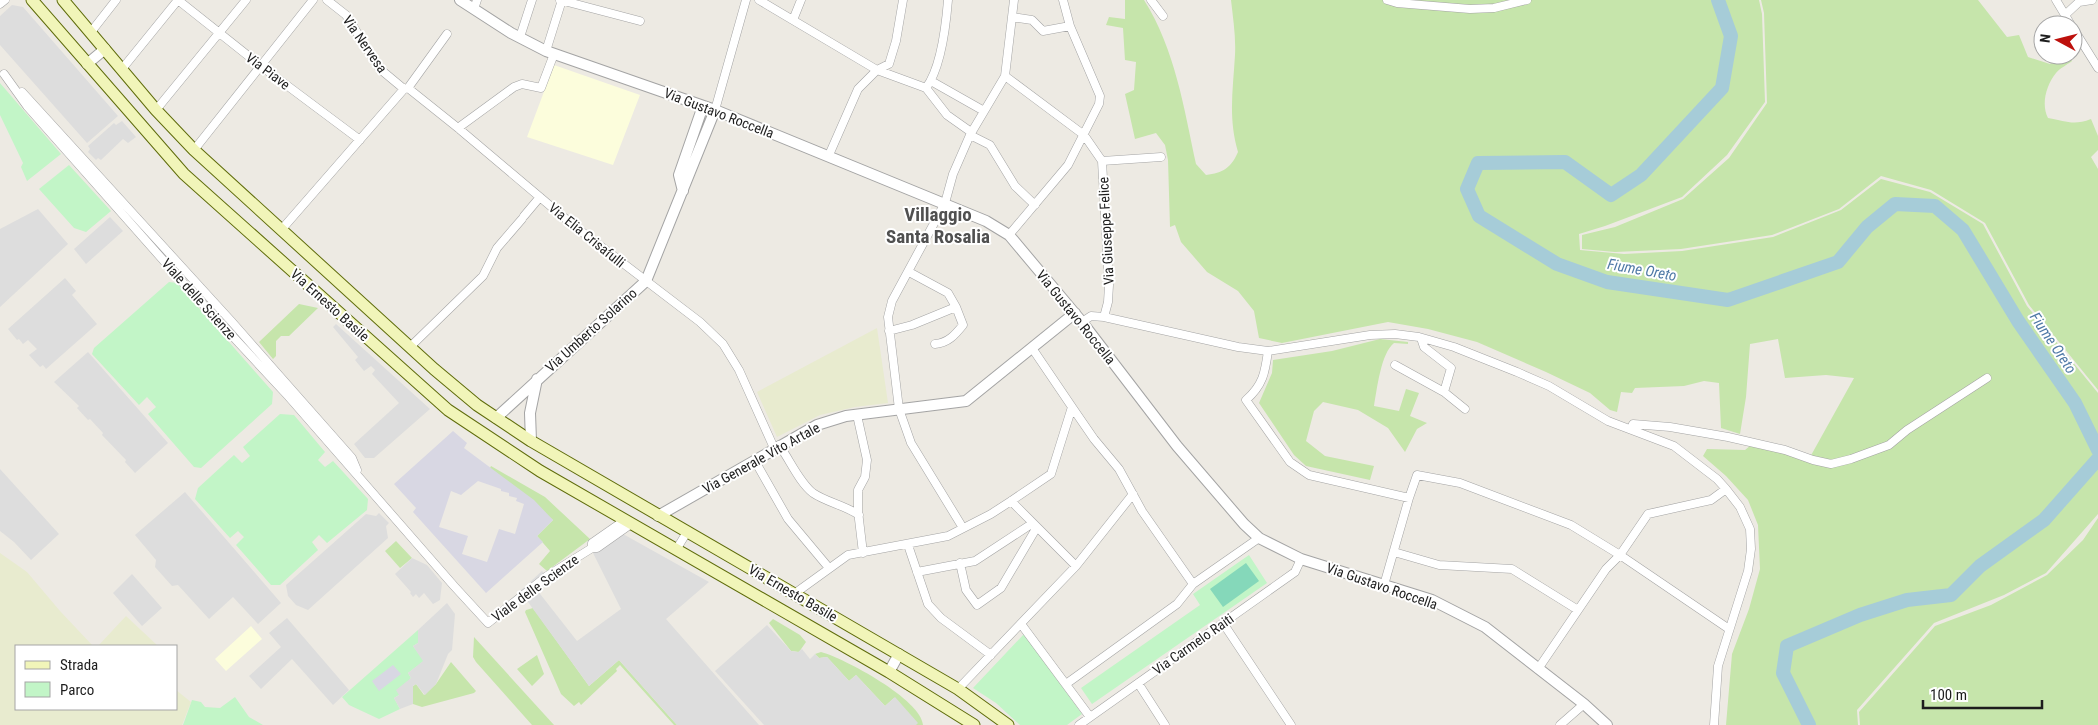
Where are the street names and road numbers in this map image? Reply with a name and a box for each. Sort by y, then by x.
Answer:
street label: Via Nervesa [339,12,391,76]
street label: Via Piave [243,49,294,93]
street label: Via Gustavo Roccella [662,85,776,141]
street label: Via Giuseppe Felice [1095,176,1117,286]
street label: Via Elia Crisafulli [546,199,628,271]
street label: Viale delle Scienze [158,255,240,343]
street label: Via Ernesto Basile [288,266,373,345]
street label: Via Gustavo Roccella [1033,267,1119,367]
street label: Via Umberto Solarino [542,285,640,375]
street label: Via Generale Vito Artale [700,419,823,497]
street label: Viale delle Scienze [488,551,582,625]
street label: Via Gustavo Roccella [1324,559,1440,613]
street label: Via Ernesto Basile [746,561,841,625]
street label: Via Carmelo Raiti [1149,610,1237,678]

